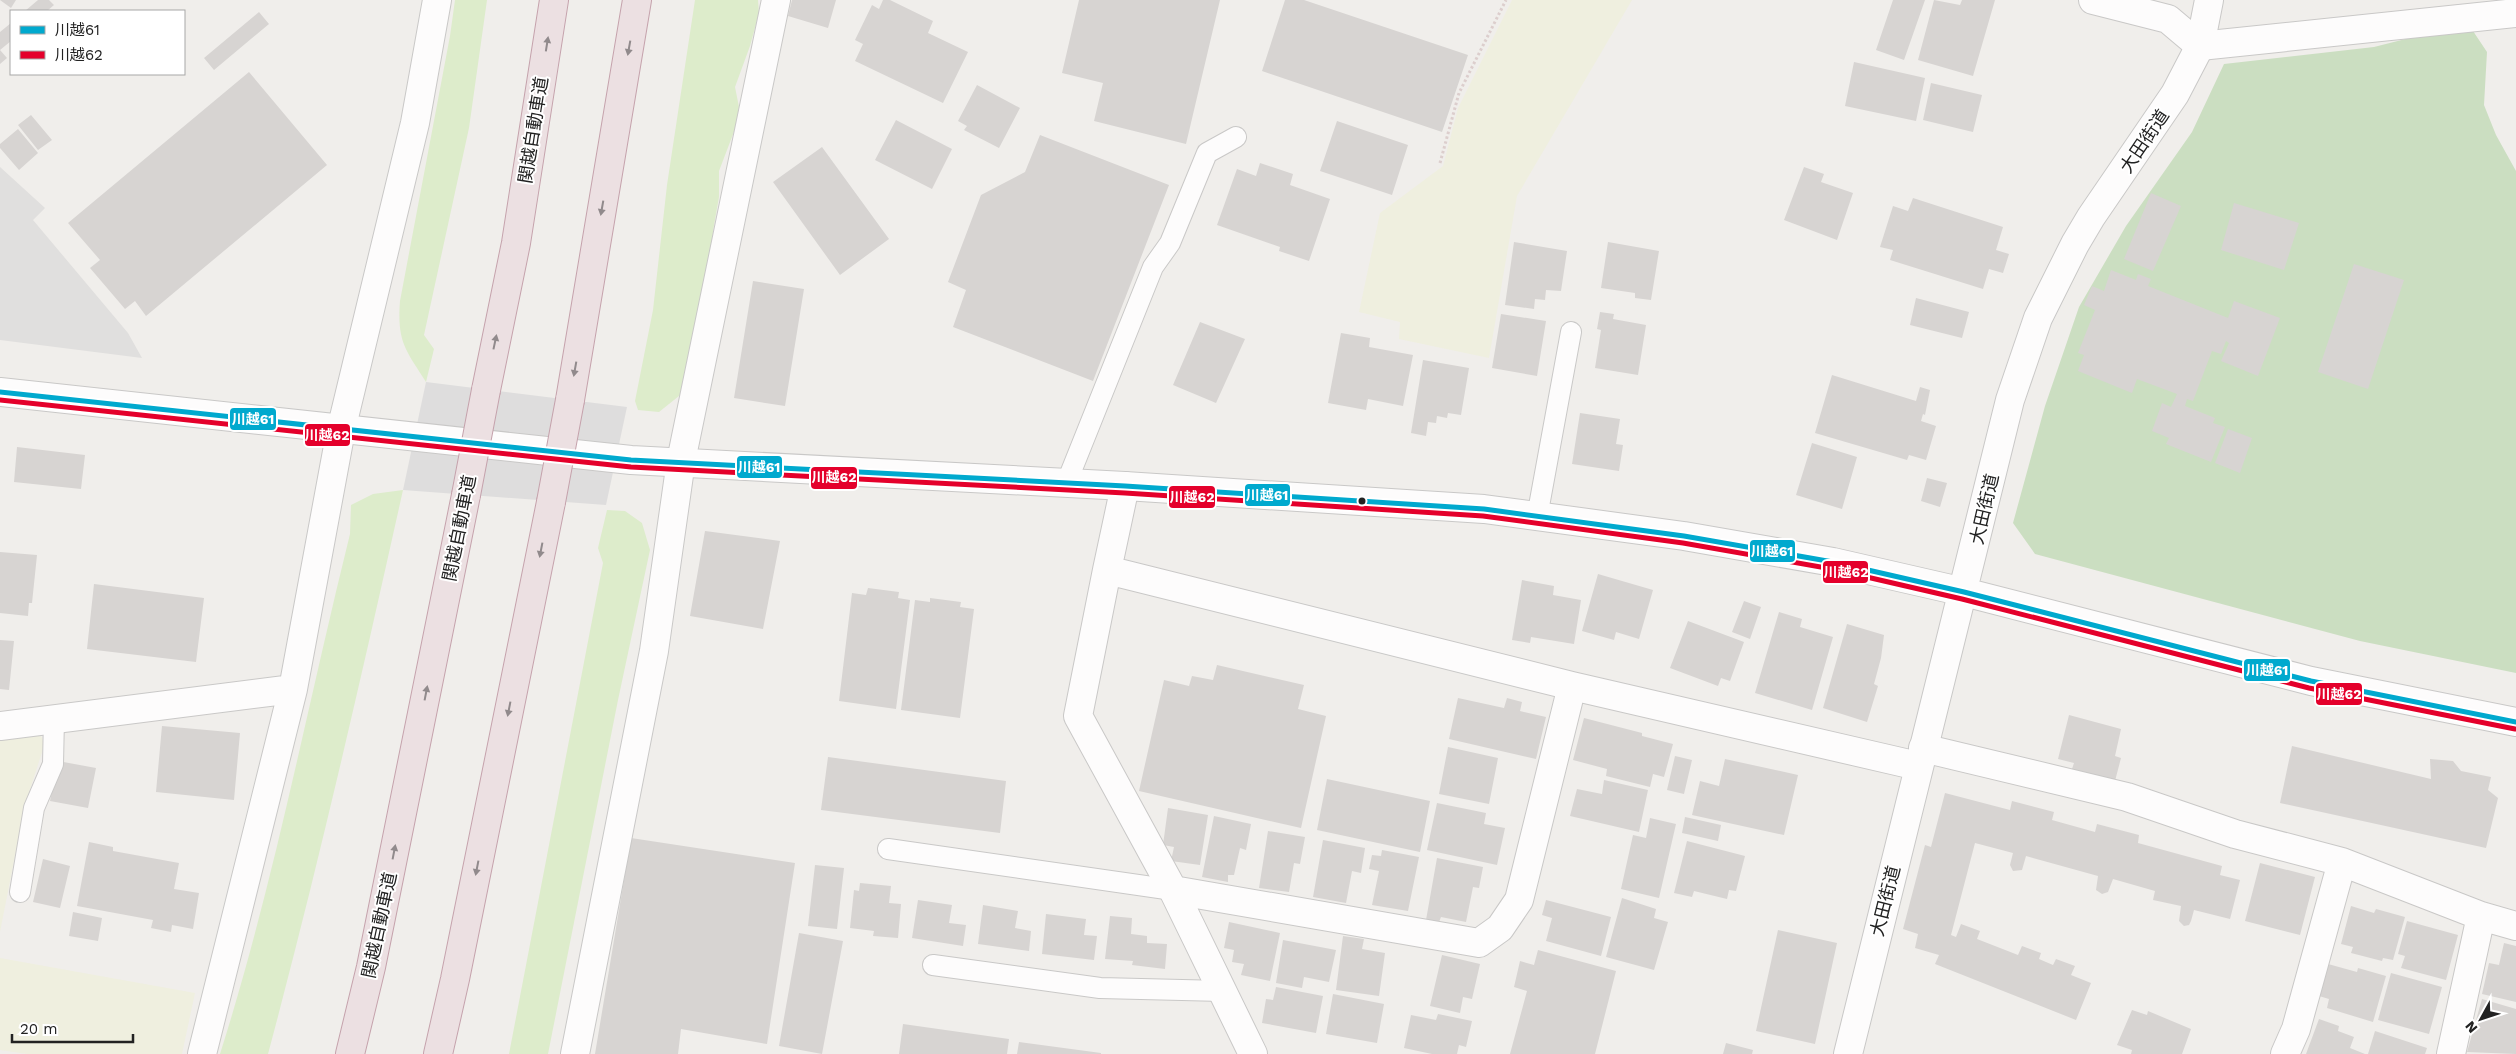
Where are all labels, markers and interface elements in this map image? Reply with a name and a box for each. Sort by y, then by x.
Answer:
legend [10,10,185,75]
text: 川越61 [55,21,100,39]
one-way arrow [543,36,551,52]
one-way arrow [624,40,632,56]
text: 川越62 [55,46,103,64]
street label: 関越自動車道 [514,75,552,185]
street label: 大田街道 [2115,105,2173,177]
one-way arrow [598,201,606,217]
one-way arrow [492,334,500,350]
one-way arrow [571,361,579,377]
line badge: 川越61 [229,407,277,431]
text: 川越61 [232,411,274,427]
line badge: 川越62 [304,423,351,447]
text: 川越62 [305,427,349,443]
line badge: 川越61 [736,455,783,479]
text: 川越61 [738,459,780,475]
line badge: 川越62 [810,466,858,490]
text: 川越62 [812,469,856,485]
street label: 大田街道 [1966,472,2002,546]
street label: 関越自動車道 [438,473,480,583]
line badge: 川越61 [1244,483,1291,507]
line badge: 川越62 [1168,485,1216,509]
text: 川越61 [1246,487,1288,503]
text: 川越62 [1170,489,1214,505]
unlabelled marker [1357,496,1367,506]
line badge: 川越61 [1749,539,1796,563]
one-way arrow [537,542,545,557]
text: 川越61 [1751,543,1793,559]
line badge: 川越62 [1822,560,1869,584]
text: 川越62 [1824,564,1868,580]
line badge: 川越61 [2243,658,2291,682]
text: 川越61 [2246,662,2288,678]
line badge: 川越62 [2315,682,2363,706]
one-way arrow [423,685,431,701]
text: 川越62 [2317,686,2361,702]
one-way arrow [505,702,513,718]
one-way arrow [390,845,398,860]
one-way arrow [473,861,481,877]
street label: 大田街道 [1866,864,1904,938]
street label: 関越自動車道 [358,870,400,980]
north arrow [2456,994,2506,1044]
scale bar [12,1012,134,1044]
text: N [2462,1018,2481,1036]
text: 20 m [20,1020,58,1038]

